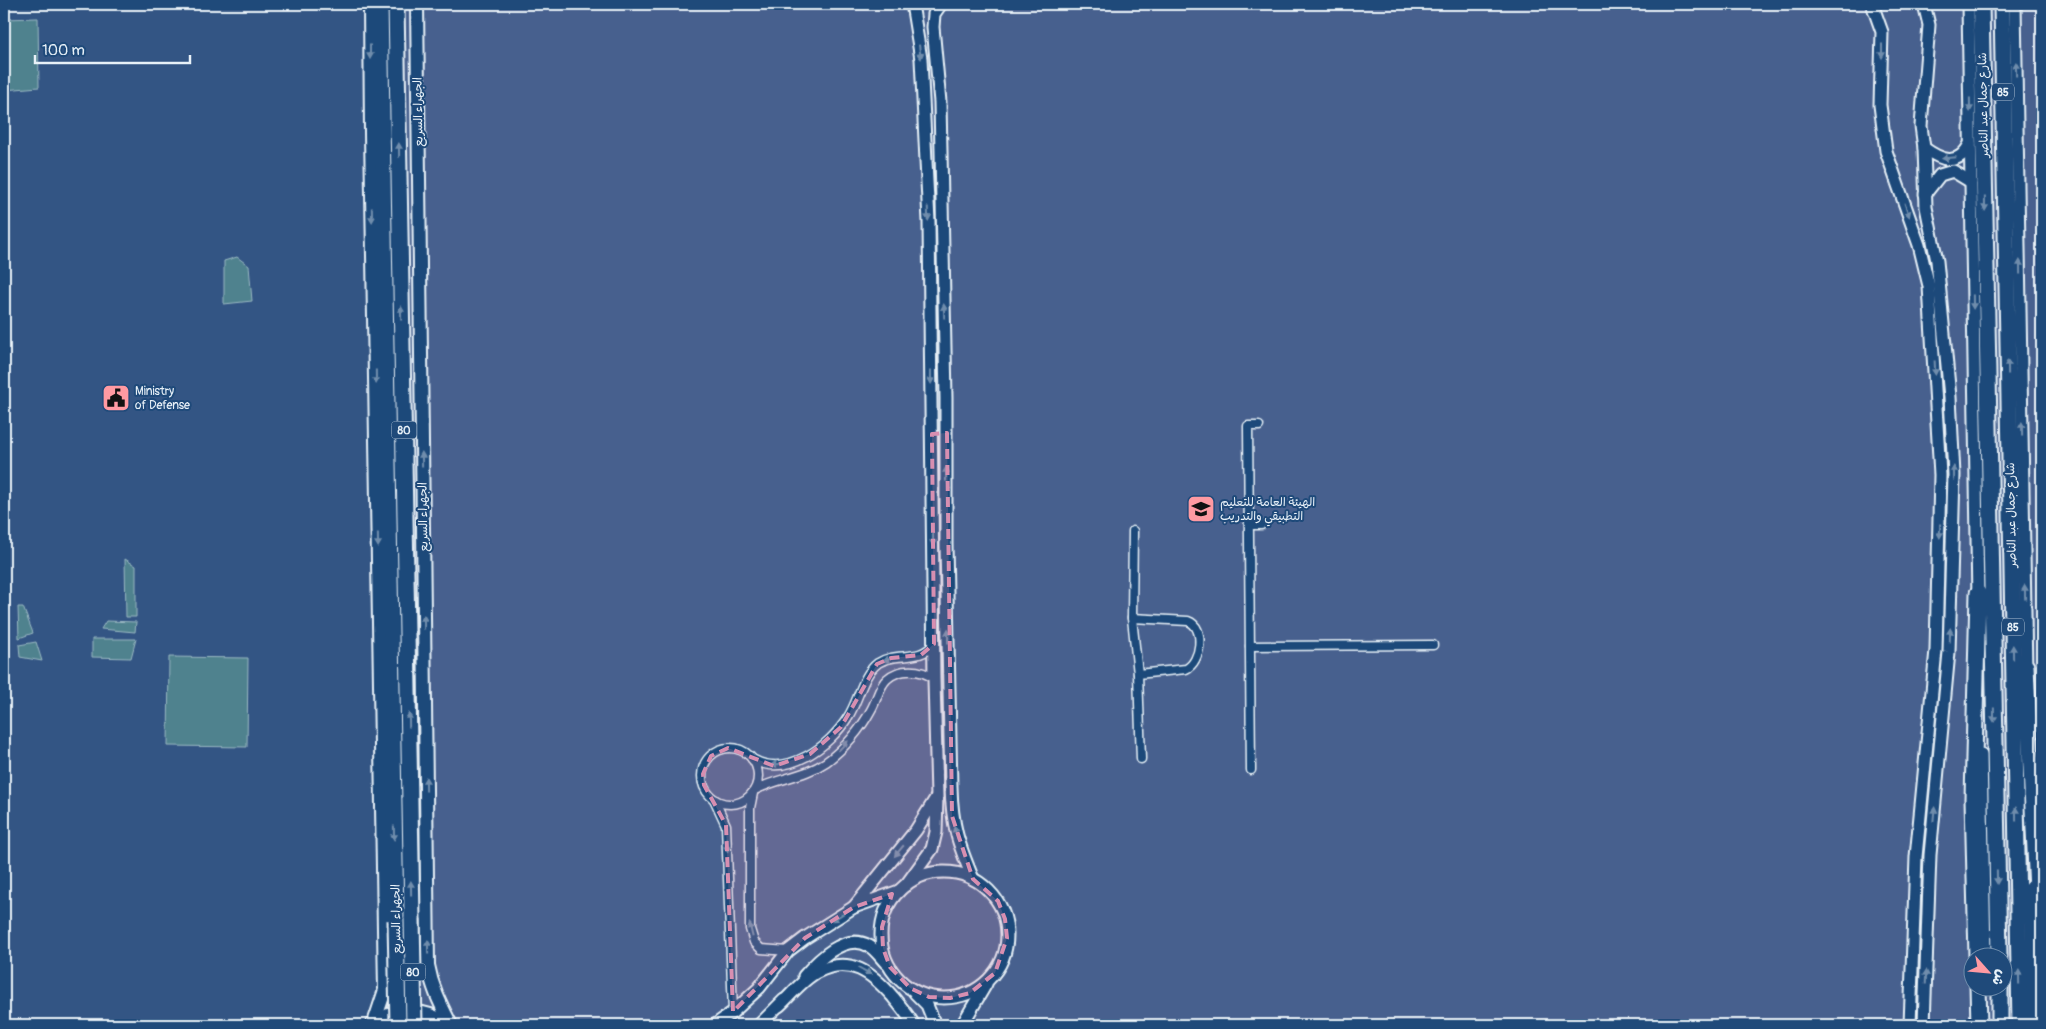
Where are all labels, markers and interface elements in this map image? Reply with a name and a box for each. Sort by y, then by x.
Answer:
scale bar [35,32,190,64]
text: 100 m [42,41,85,60]
one-way arrow [1878,43,1886,59]
one-way arrow [916,44,924,60]
one-way arrow [366,45,374,61]
street label: شارع جمال عبد الناصر [1975,52,1993,159]
one-way arrow [2012,61,2020,77]
street label: الجهراء السريع [410,77,428,147]
road number: 85 [1992,84,2014,100]
one-way arrow [1966,97,1974,113]
one-way arrow [395,142,403,158]
one-way arrow [1940,155,1956,163]
one-way arrow [1981,196,1989,212]
one-way arrow [1904,202,1911,217]
one-way arrow [925,206,933,222]
one-way arrow [368,207,376,223]
one-way arrow [2015,258,2023,274]
one-way arrow [1969,295,1977,311]
one-way arrow [940,303,948,319]
one-way arrow [397,304,405,320]
one-way arrow [2004,358,2012,374]
one-way arrow [1931,361,1939,377]
one-way arrow [927,369,935,385]
one-way arrow [372,370,380,386]
public building icon: Ministry of Defense [101,383,131,413]
place label: Ministry of Defense [135,384,190,413]
one-way arrow [2018,421,2026,437]
road number: 80 [392,422,416,438]
one-way arrow [418,451,426,467]
street label: شارع جمال عبد الناصر [2003,462,2021,569]
one-way arrow [1949,464,1957,480]
one-way arrow [943,465,951,481]
street label: الجهراء السريع [415,482,433,552]
school or university icon: الهيئة العامة للتعليم التطبيقي والتدريب [1186,494,1216,524]
place label: الهيئة العامة للتعليم التطبيقي والتدريب [1220,495,1315,527]
one-way arrow [1936,523,1944,539]
one-way arrow [929,531,937,547]
one-way arrow [374,532,382,548]
one-way arrow [2021,583,2029,599]
one-way arrow [420,613,428,629]
road number: 85 [2002,618,2024,636]
one-way arrow [1946,627,1954,643]
one-way arrow [944,628,952,644]
one-way arrow [2009,643,2017,659]
one-way arrow [882,655,898,663]
one-way arrow [1990,707,1998,723]
one-way arrow [404,712,412,728]
one-way arrow [837,740,849,752]
one-way arrow [770,760,786,768]
one-way arrow [422,776,430,792]
one-way arrow [1930,806,1938,822]
one-way arrow [2012,806,2020,822]
one-way arrow [390,825,398,841]
one-way arrow [952,826,960,841]
one-way arrow [724,837,732,853]
one-way arrow [894,844,905,857]
one-way arrow [1994,870,2002,886]
one-way arrow [407,880,415,896]
street label: الجهراء السريع [388,884,406,954]
one-way arrow [832,912,845,921]
one-way arrow [747,922,755,938]
one-way arrow [424,938,432,954]
north arrow [1964,946,2014,996]
road number: 80 [400,964,426,980]
one-way arrow [859,967,872,976]
text: ش [1988,967,2010,988]
one-way arrow [1922,968,1930,984]
one-way arrow [2015,968,2023,984]

